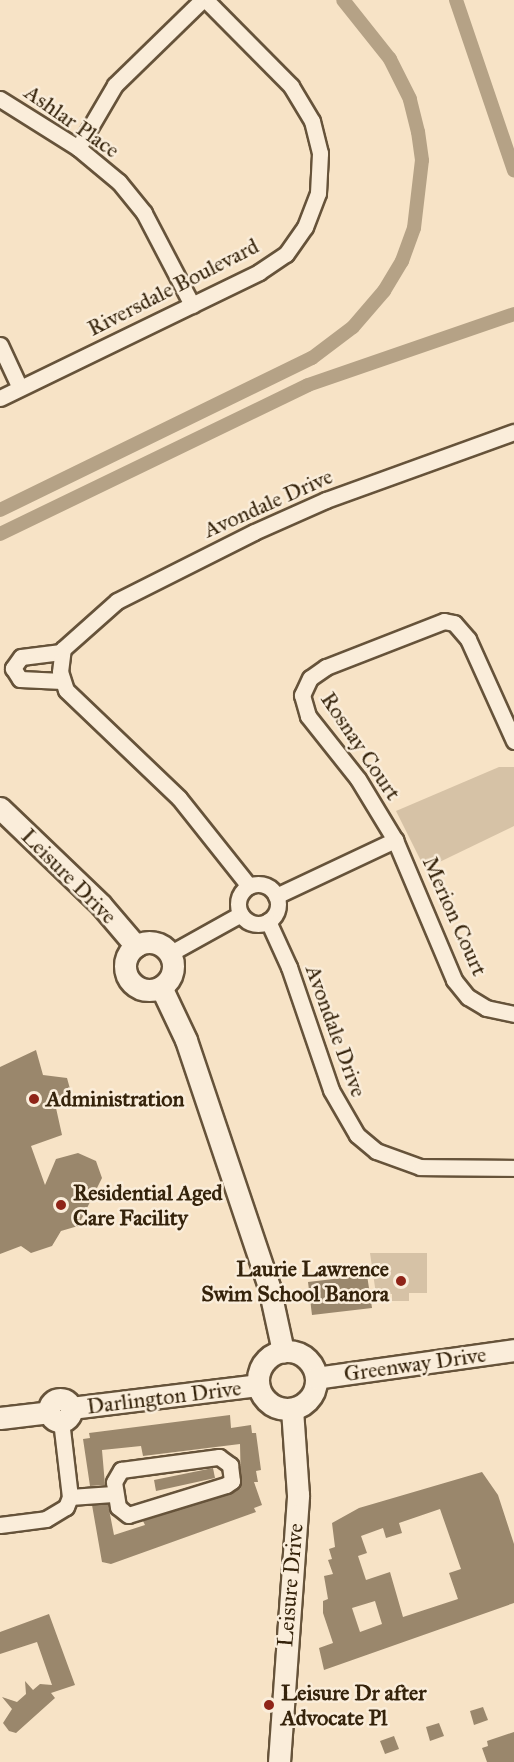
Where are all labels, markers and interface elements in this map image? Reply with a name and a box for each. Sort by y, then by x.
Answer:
street label: Ashlar Place [20,79,124,163]
street label: Riversdale Boulevard [83,232,263,342]
street label: Avondale Drive [199,463,337,543]
street label: Rosnay Court [315,687,407,805]
street label: Leisure Drive [16,823,122,929]
street label: Merion Court [417,852,493,980]
street label: Avondale Drive [300,961,372,1101]
place label: Administration [46,1086,184,1112]
marker: Administration [27,1092,41,1106]
place label: Residential Aged Care Facility [73,1179,223,1230]
marker: Residential Aged Care Facility [54,1198,68,1212]
place label: Laurie Lawrence Swim School Banora [201,1255,389,1306]
marker: Laurie Lawrence Swim School Banora [394,1274,408,1288]
street label: Greenway Drive [342,1341,488,1387]
street label: Darlington Drive [85,1374,243,1420]
street label: Leisure Drive [271,1522,309,1648]
place label: Leisure Dr after Advocate Pl [281,1679,426,1730]
marker: Leisure Dr after Advocate Pl [262,1698,276,1712]

